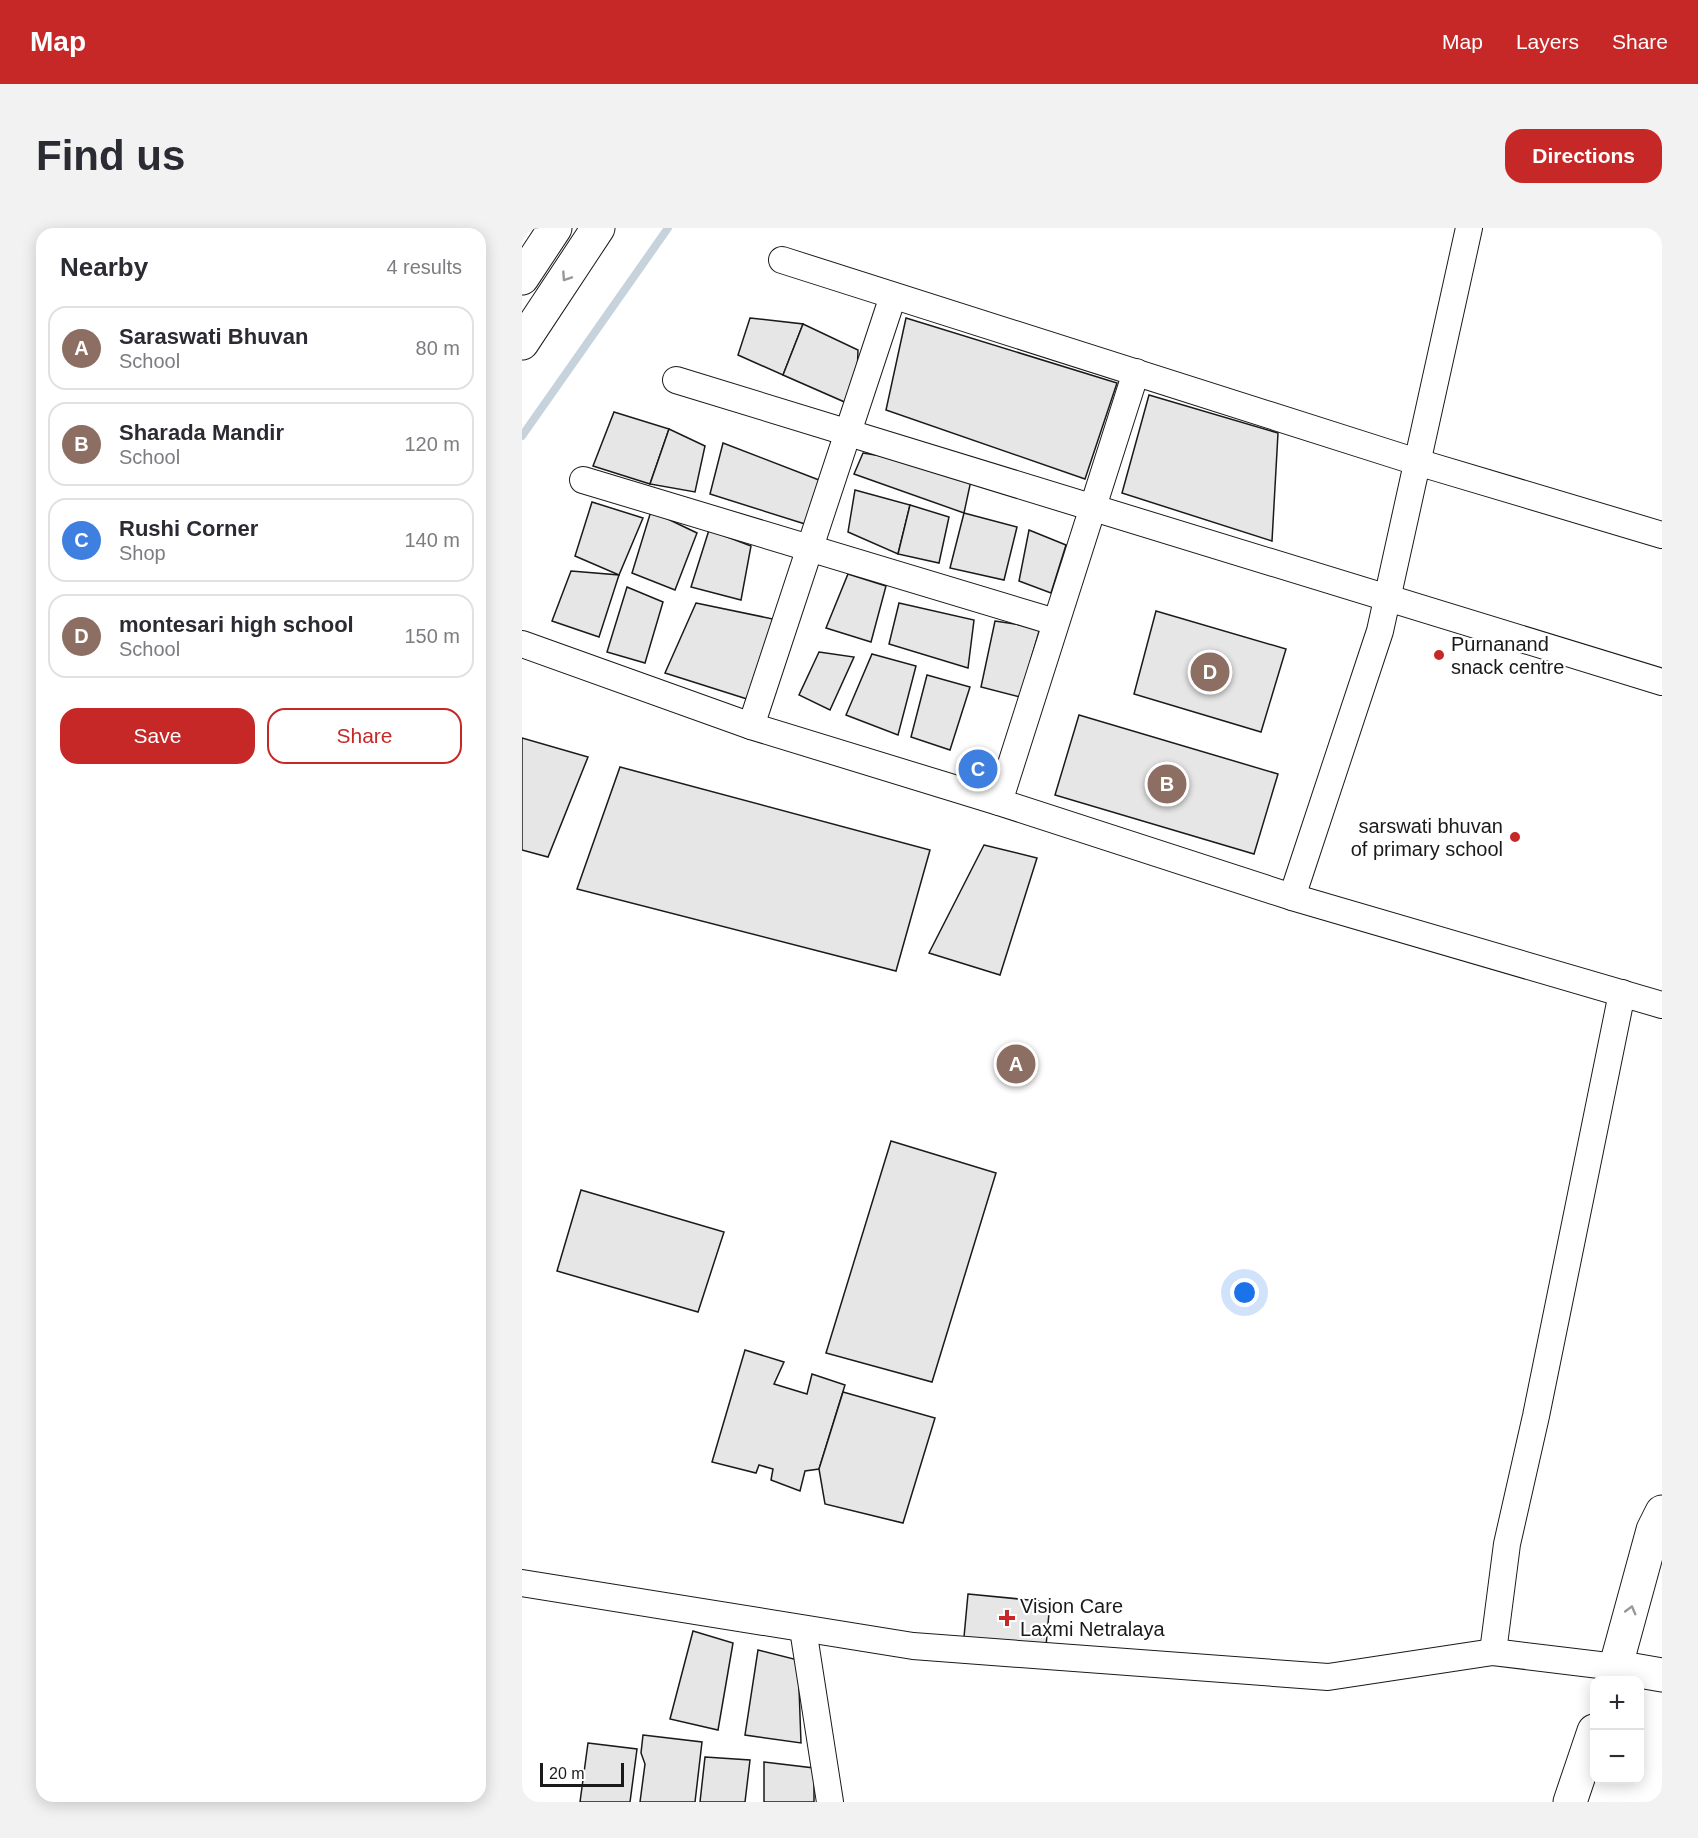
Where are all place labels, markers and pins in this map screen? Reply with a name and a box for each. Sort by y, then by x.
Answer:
place label: Purnanand snack centre [1451,633,1564,678]
marker: Purnanand snack centre [1432,648,1446,662]
pin: D [1190,650,1230,694]
pin: C [958,746,998,792]
pin: B [1148,762,1186,806]
place label: sarswati bhuvan of primary school [1351,815,1503,860]
marker: sarswati bhuvan of primary school [1508,830,1522,844]
pin: A [996,1042,1036,1086]
place label: Vision Care Laxmi Netralaya [1020,1595,1165,1640]
marker: Vision Care Laxmi Netralaya [998,1609,1016,1627]

